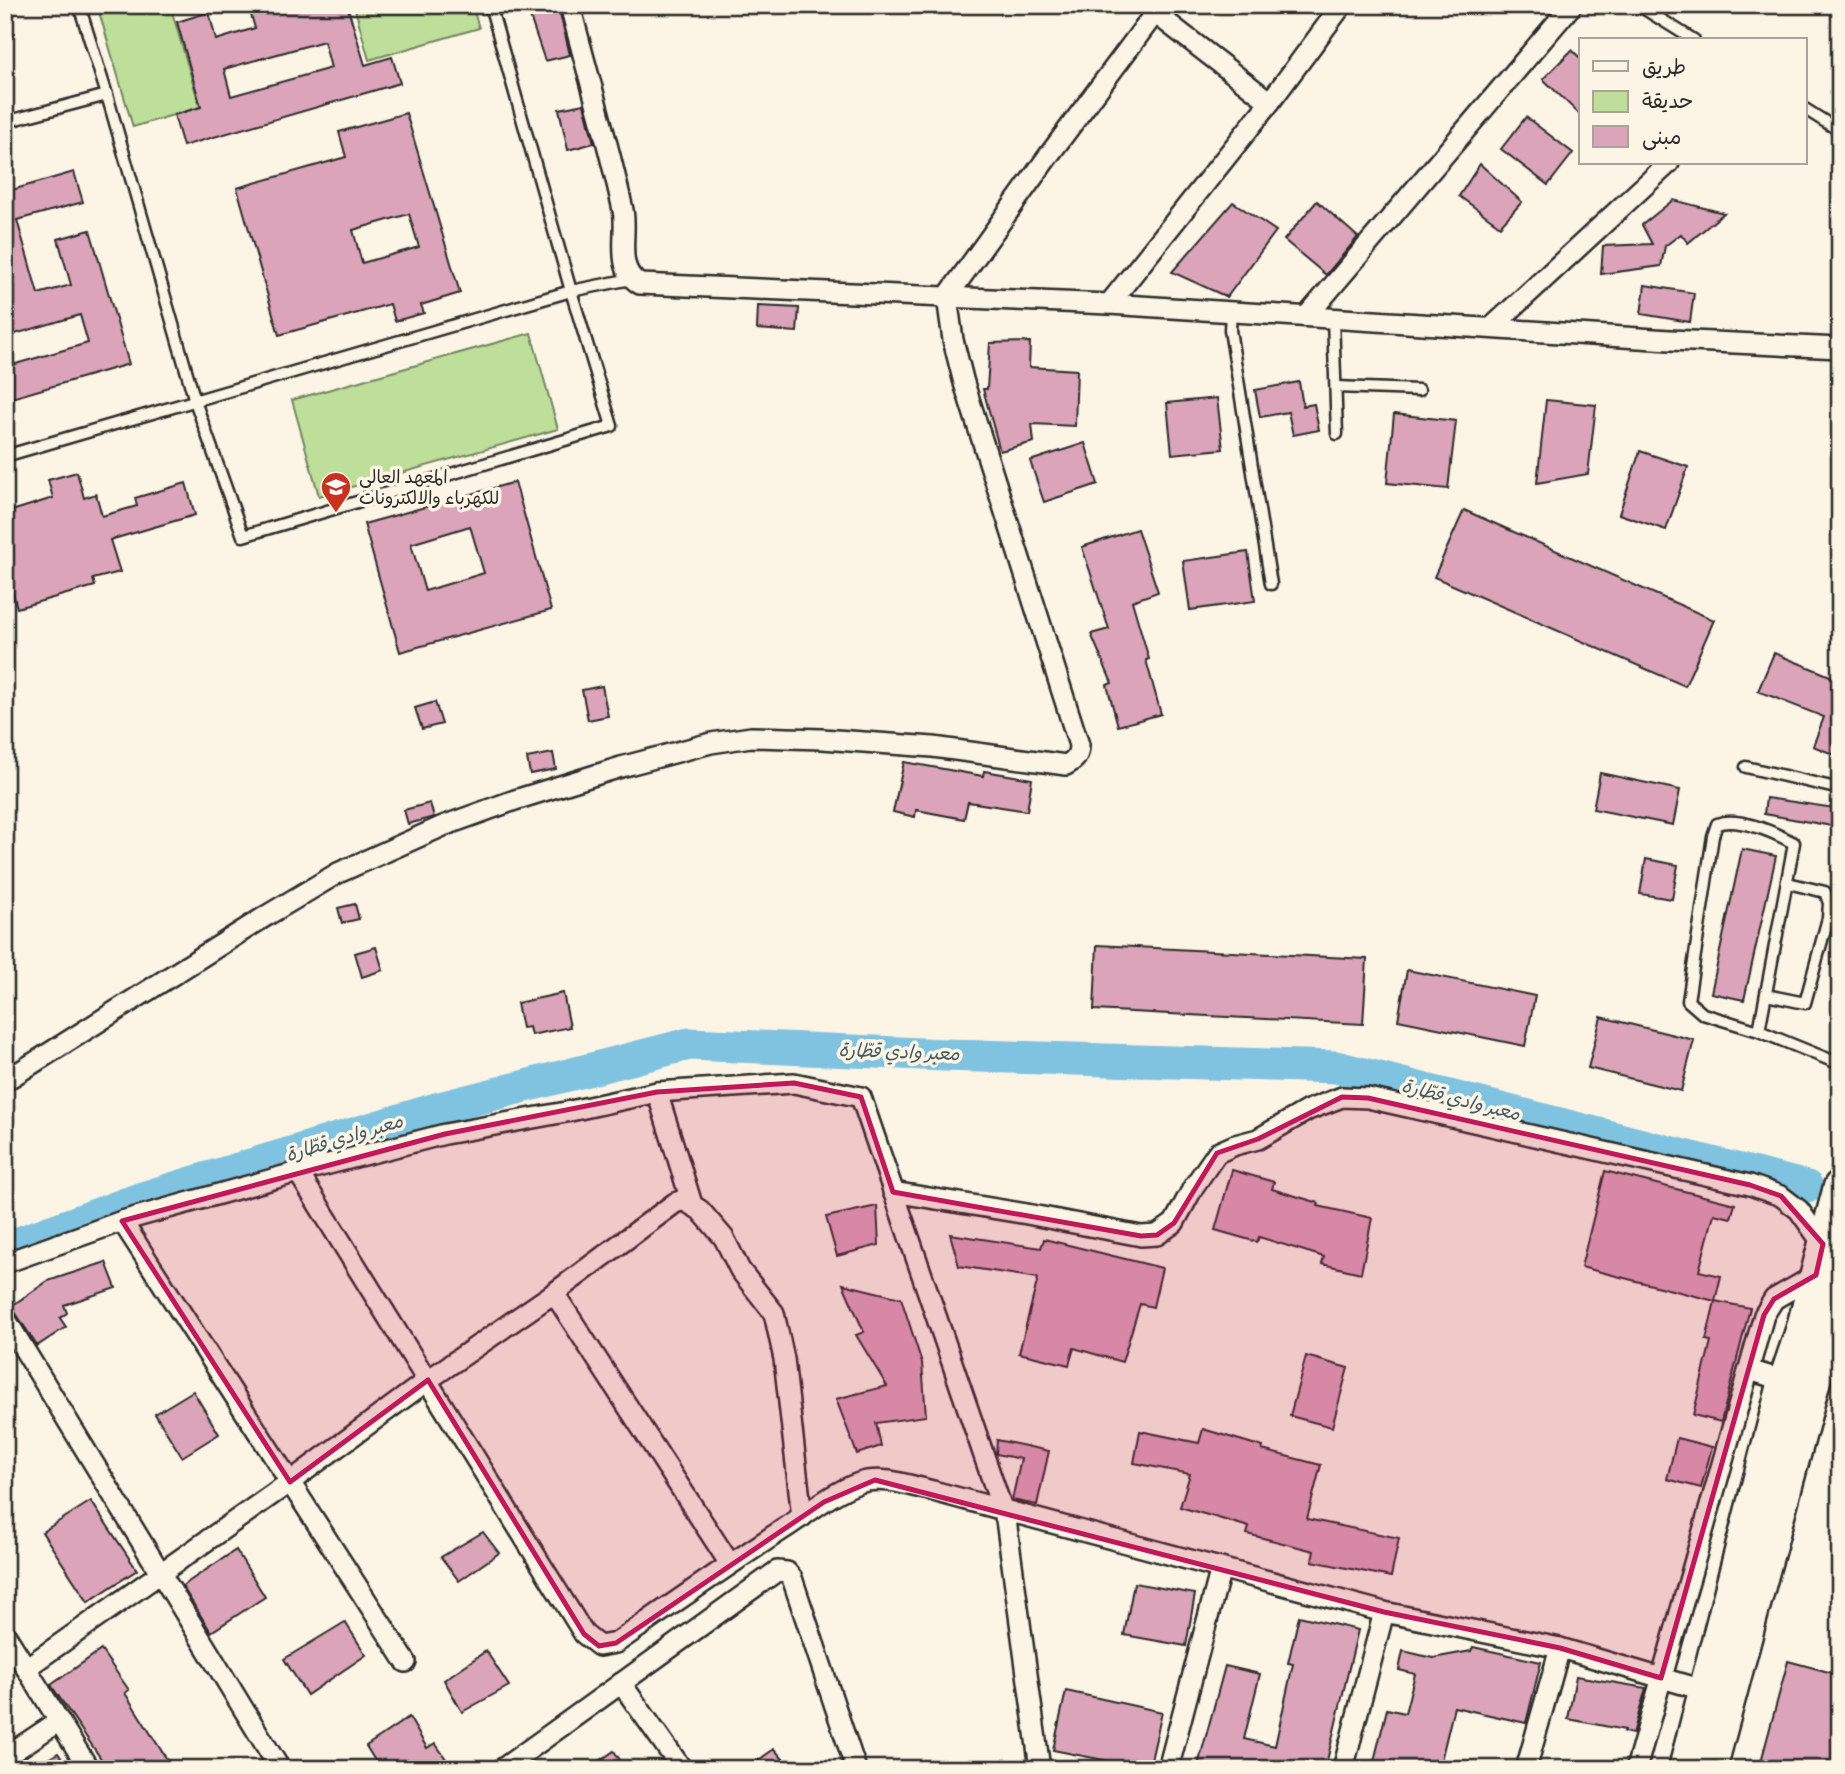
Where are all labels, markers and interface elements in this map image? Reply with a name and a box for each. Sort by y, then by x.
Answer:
legend [1579,38,1806,164]
text: طريق [1642,54,1686,81]
text: حديقة [1642,88,1693,115]
text: مبنى [1642,124,1681,151]
place label: المعهد العالي للكهرباء والالكترونات [359,466,499,510]
school or university icon: المعهد العالي للكهرباء والالكترونات [319,470,353,514]
water label: معبر وادي قطّارة [838,1038,960,1067]
water label: معبر وادي قطّارة [1399,1074,1523,1127]
water label: معبر وادي قطّارة [283,1109,406,1168]

